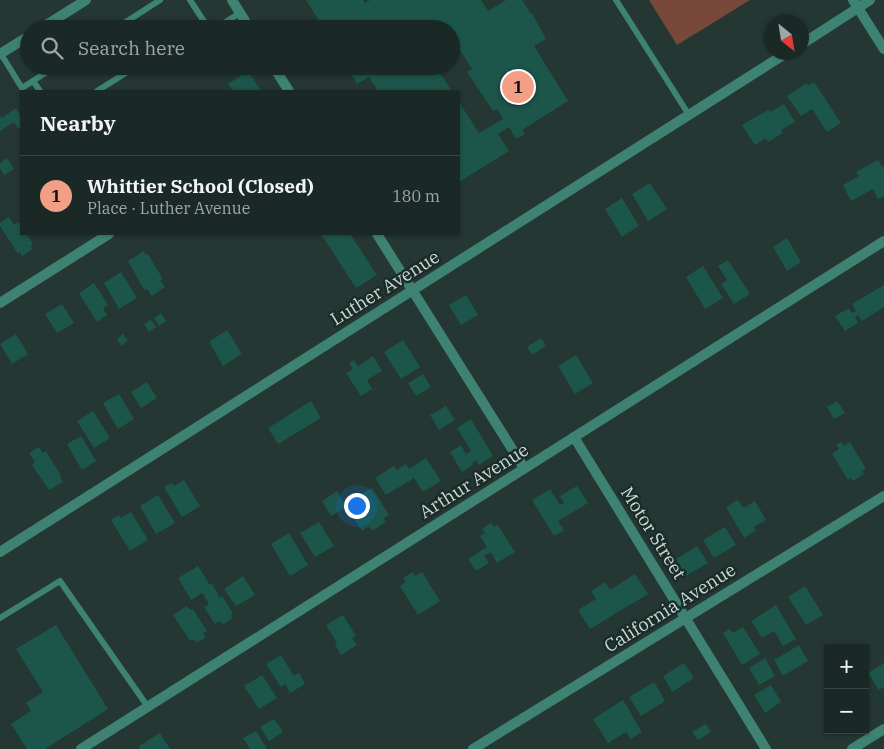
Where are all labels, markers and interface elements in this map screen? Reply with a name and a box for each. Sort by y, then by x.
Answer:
north arrow [764,15,809,60]
search box [20,20,460,75]
icon: search [38,34,66,62]
text: Search here [78,36,185,60]
pin: 1 [502,68,534,106]
text: Nearby [40,109,116,137]
text: Whittier School (Closed) [87,174,314,198]
text: 1 [51,186,61,206]
text: 180 m [392,186,440,206]
text: Place · Luther Avenue [87,198,250,218]
street label: Luther Avenue [326,245,444,330]
street label: Arthur Avenue [415,438,533,523]
street label: Motor Street [616,482,691,583]
your location [344,493,370,519]
street label: California Avenue [600,558,740,657]
map controls [824,644,869,734]
button: + [824,644,869,689]
button: − [824,689,869,734]

